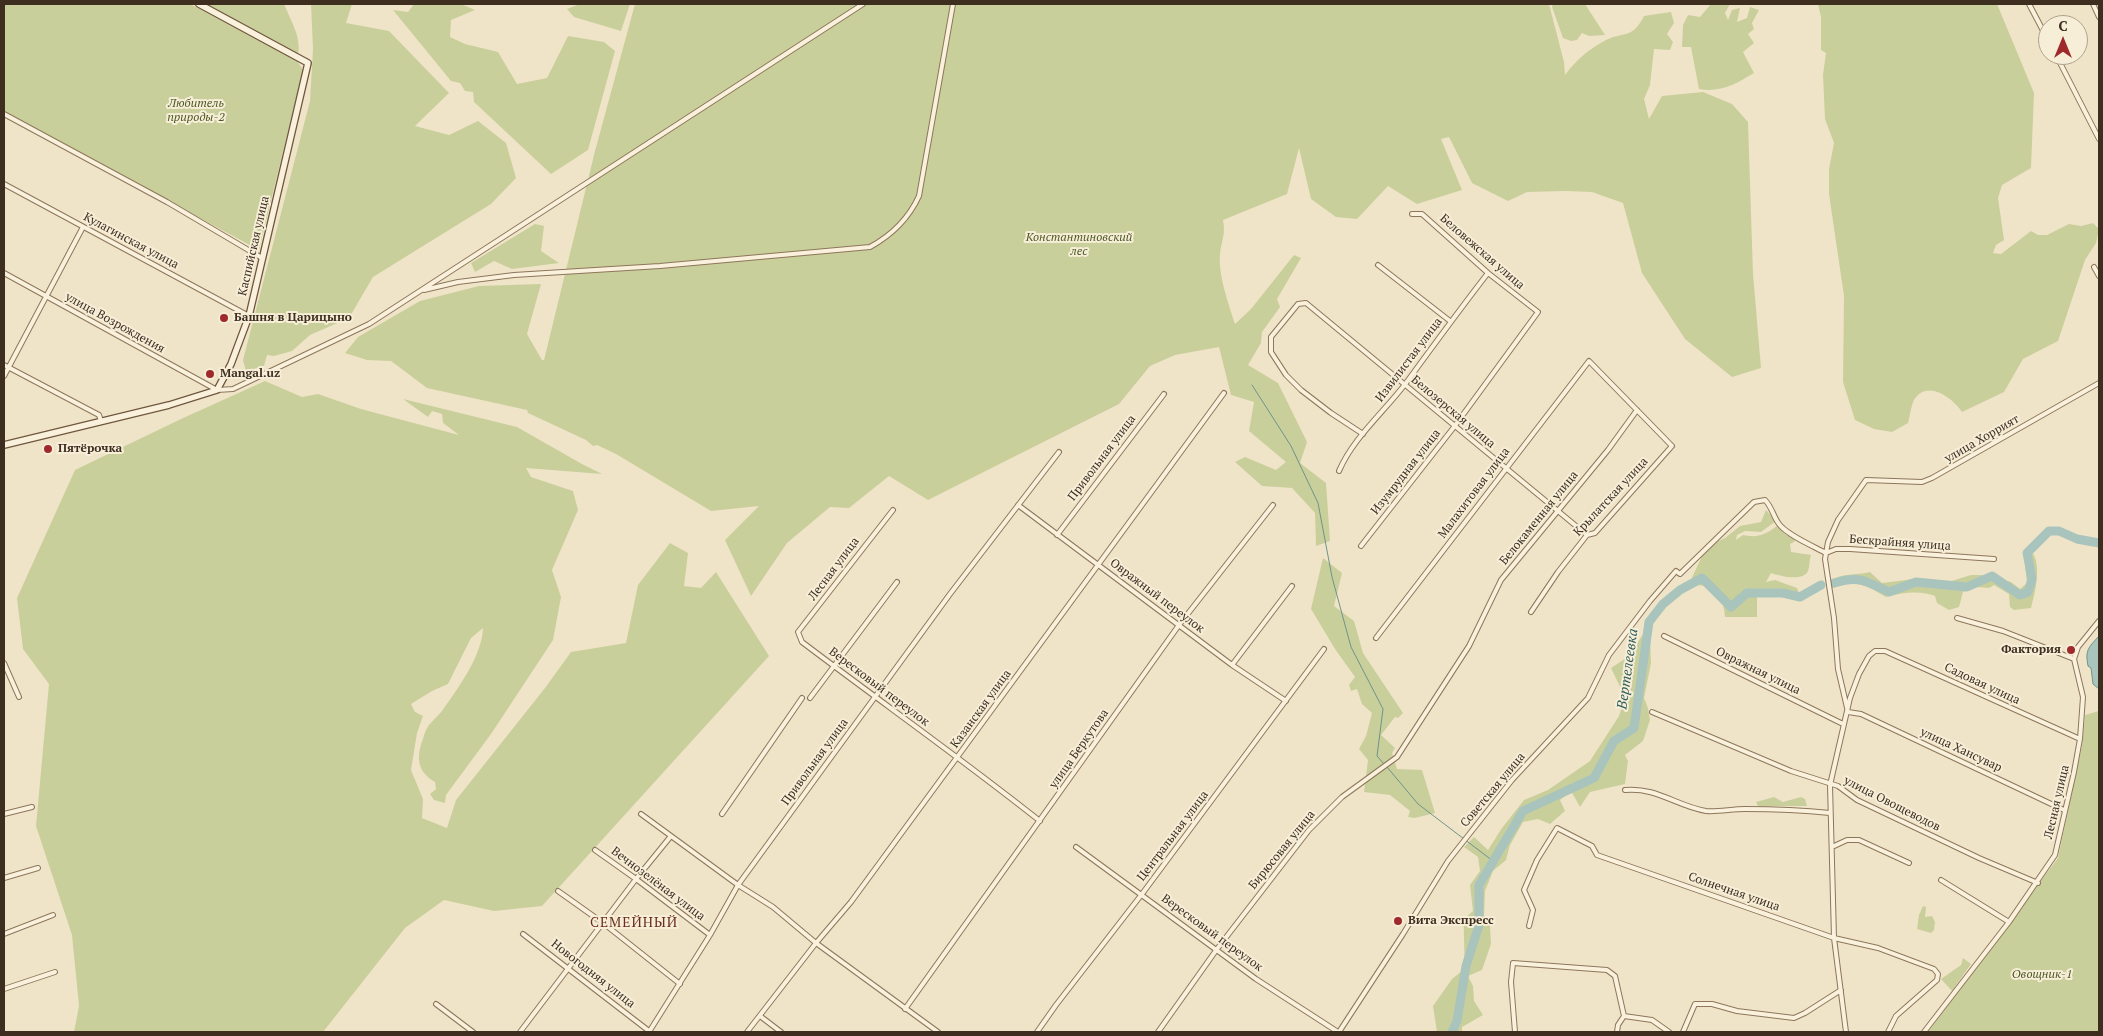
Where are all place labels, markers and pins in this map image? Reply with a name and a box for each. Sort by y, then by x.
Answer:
place label: Башня в Царицыно [234,311,352,325]
marker: Башня в Царицыно [218,312,230,324]
place label: Mangal.uz [220,367,280,381]
marker: Mangal.uz [204,368,216,380]
place label: Пятёрочка [58,442,122,456]
marker: Пятёрочка [42,443,54,455]
place label: Фактория [2001,643,2061,657]
marker: Фактория [2065,644,2077,656]
place label: Вита Экспресс [1408,914,1494,928]
marker: Вита Экспресс [1392,915,1404,927]

